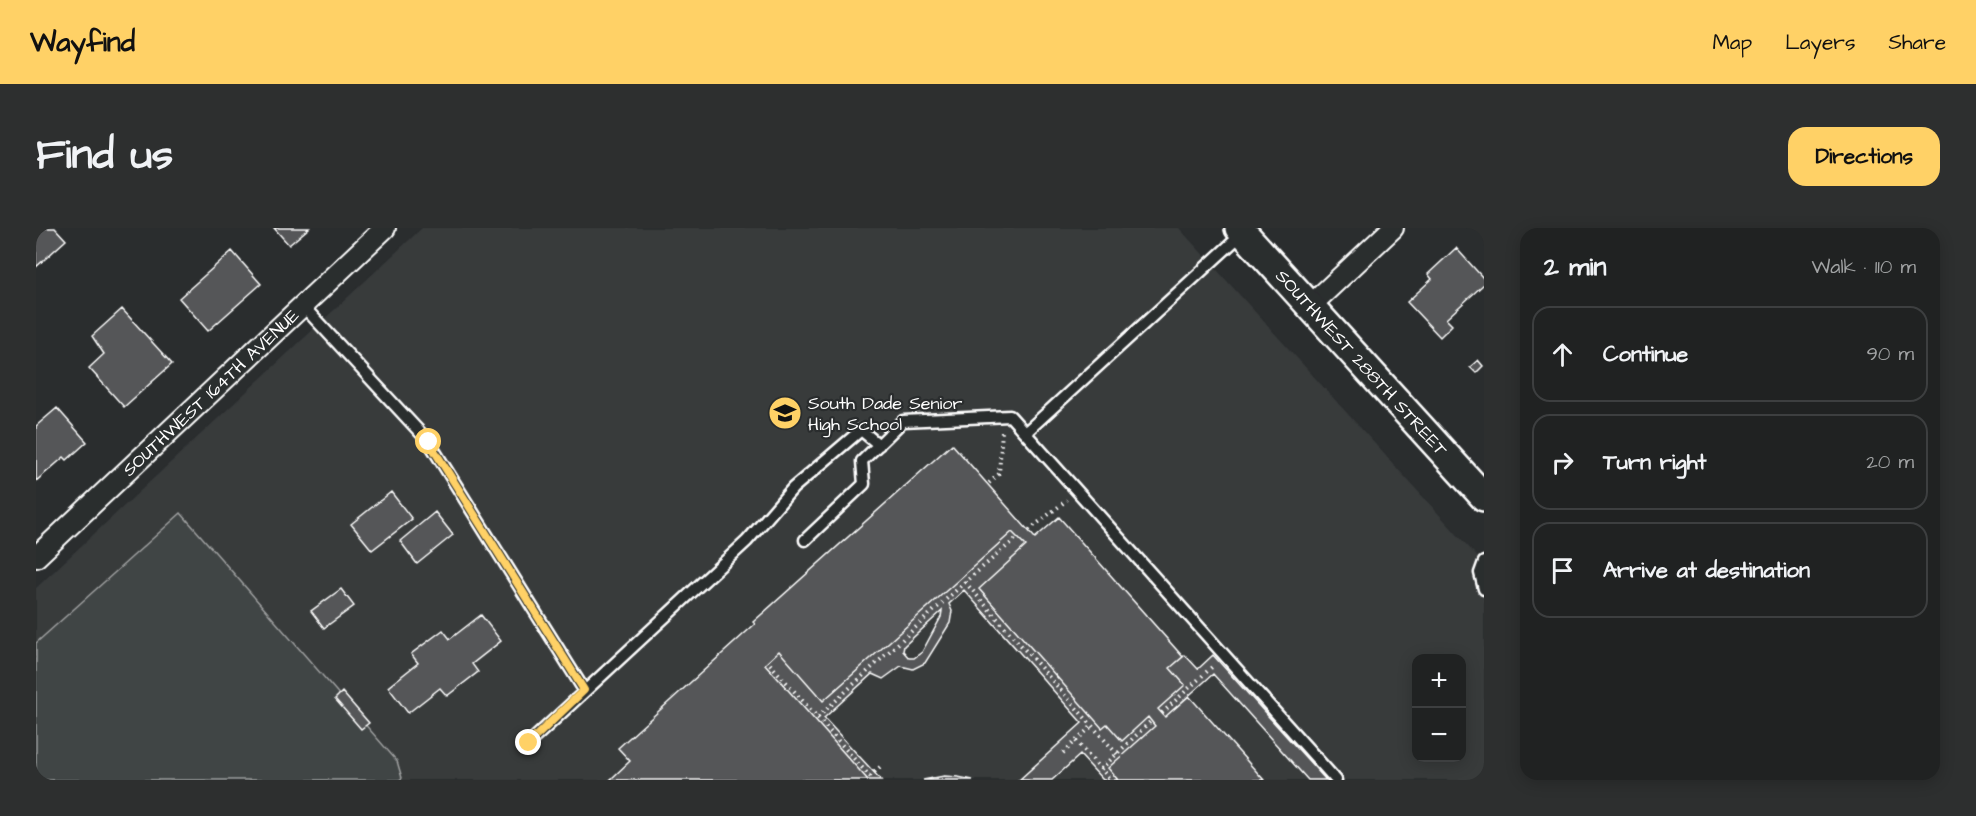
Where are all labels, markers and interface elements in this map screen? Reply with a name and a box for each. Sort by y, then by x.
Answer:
text: Wayfind [30,23,135,62]
text: Map [1712,28,1752,57]
text: Layers [1785,28,1855,57]
text: Share [1888,28,1946,57]
text: Find us [36,127,173,185]
button: Directions [1788,127,1940,186]
text: 2 min [1544,249,1606,285]
text: Walk · 110 m [1811,253,1916,281]
street label: SOUTHWEST 288TH STREET [1270,264,1453,462]
street label: SOUTHWEST 164TH AVENUE [117,303,305,482]
icon: ahead [1546,338,1579,371]
text: Continue [1603,339,1688,370]
text: 90 m [1866,340,1914,368]
place label: South Dade Senior High School [808,391,962,438]
school or university icon: South Dade Senior High School [767,395,803,431]
route start [415,428,441,454]
icon: right [1546,446,1579,479]
text: Turn right [1603,447,1706,478]
text: 20 m [1866,448,1914,476]
icon: arrive [1546,554,1579,587]
text: Arrive at destination [1603,555,1810,586]
map controls [1412,654,1466,762]
button: + [1412,654,1466,708]
button: − [1412,708,1466,762]
route end [515,729,541,755]

